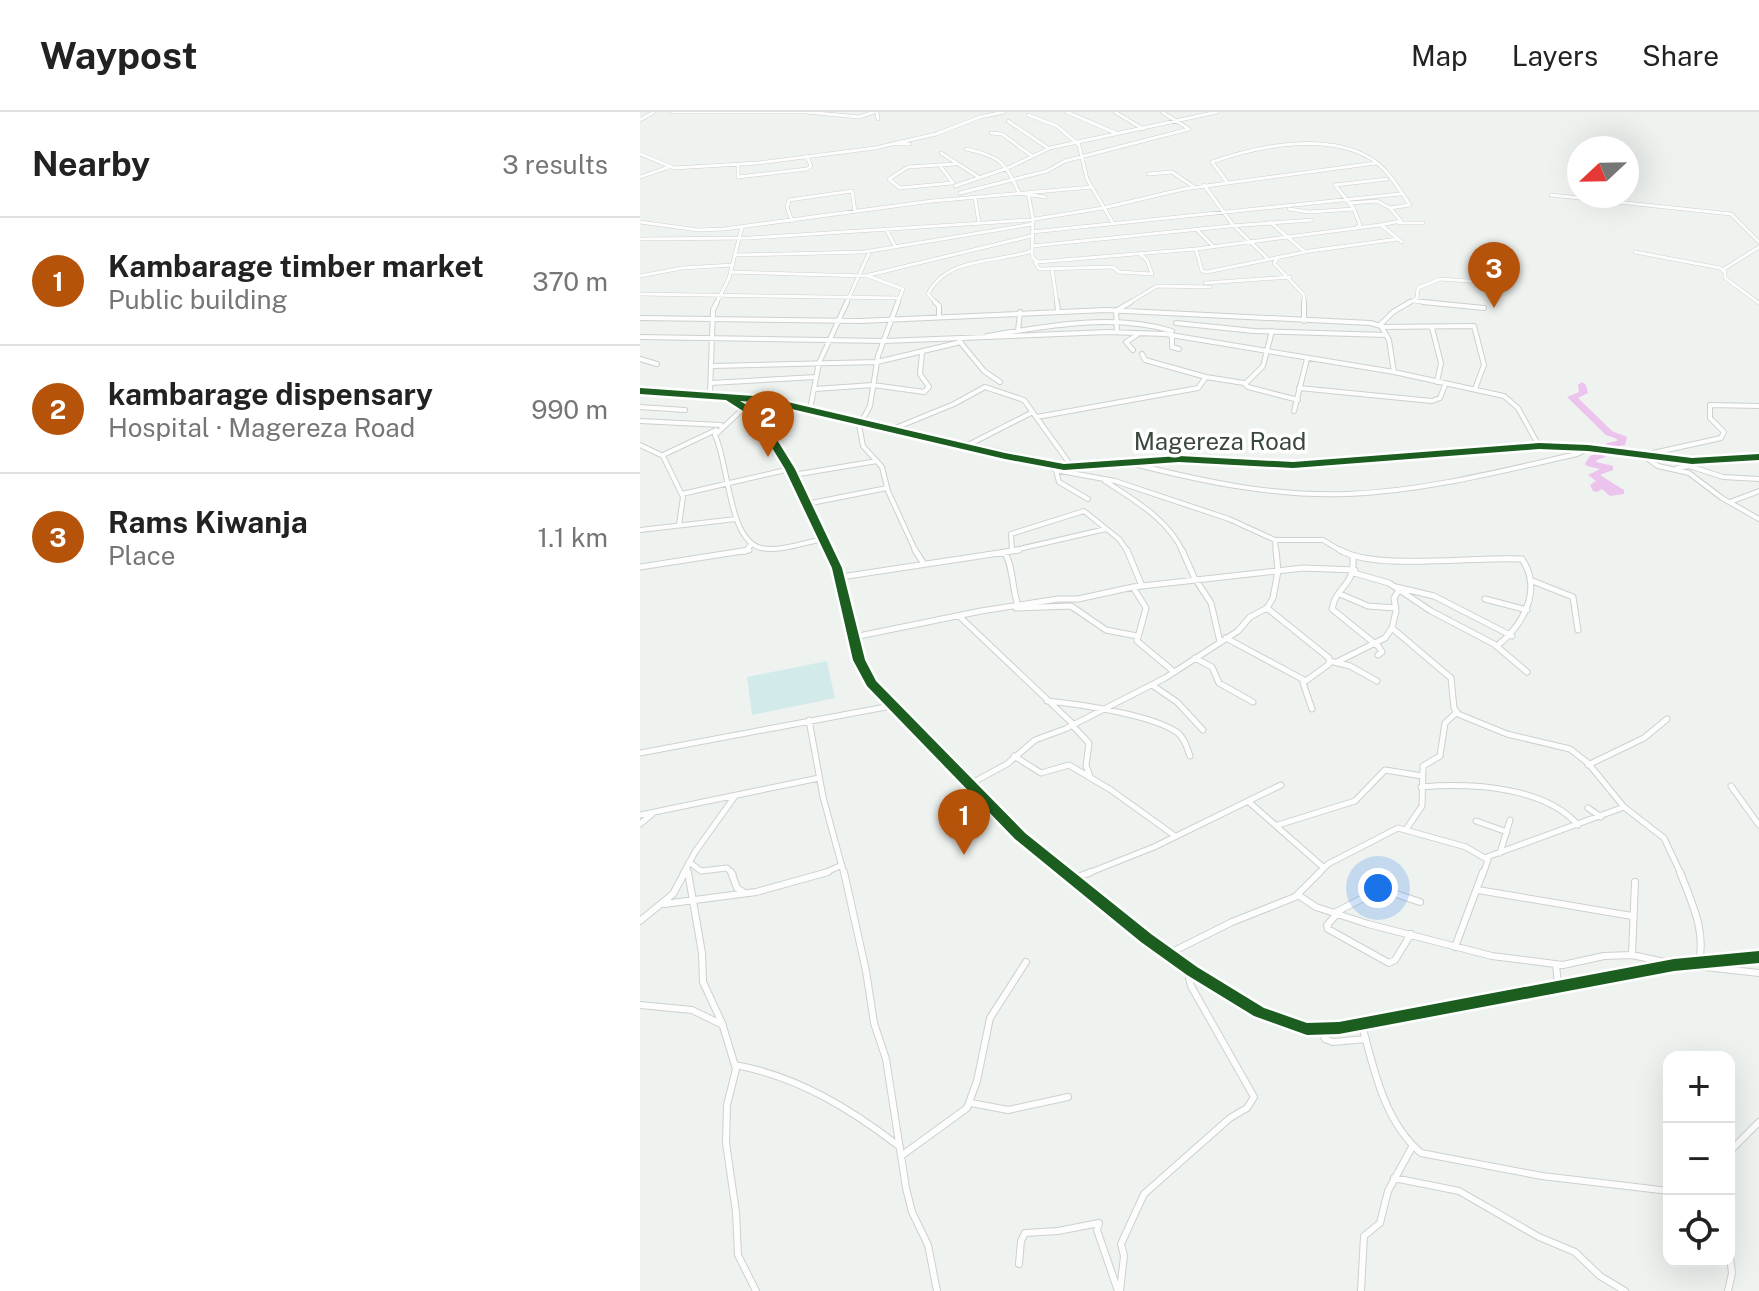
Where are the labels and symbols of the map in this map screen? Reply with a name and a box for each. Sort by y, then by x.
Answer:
north arrow [1567,136,1639,208]
pin: 3 [1468,242,1520,308]
pin: 2 [742,391,794,457]
street label: Magereza Road [1134,427,1306,455]
pin: 1 [938,789,990,855]
your location [1358,868,1398,908]

